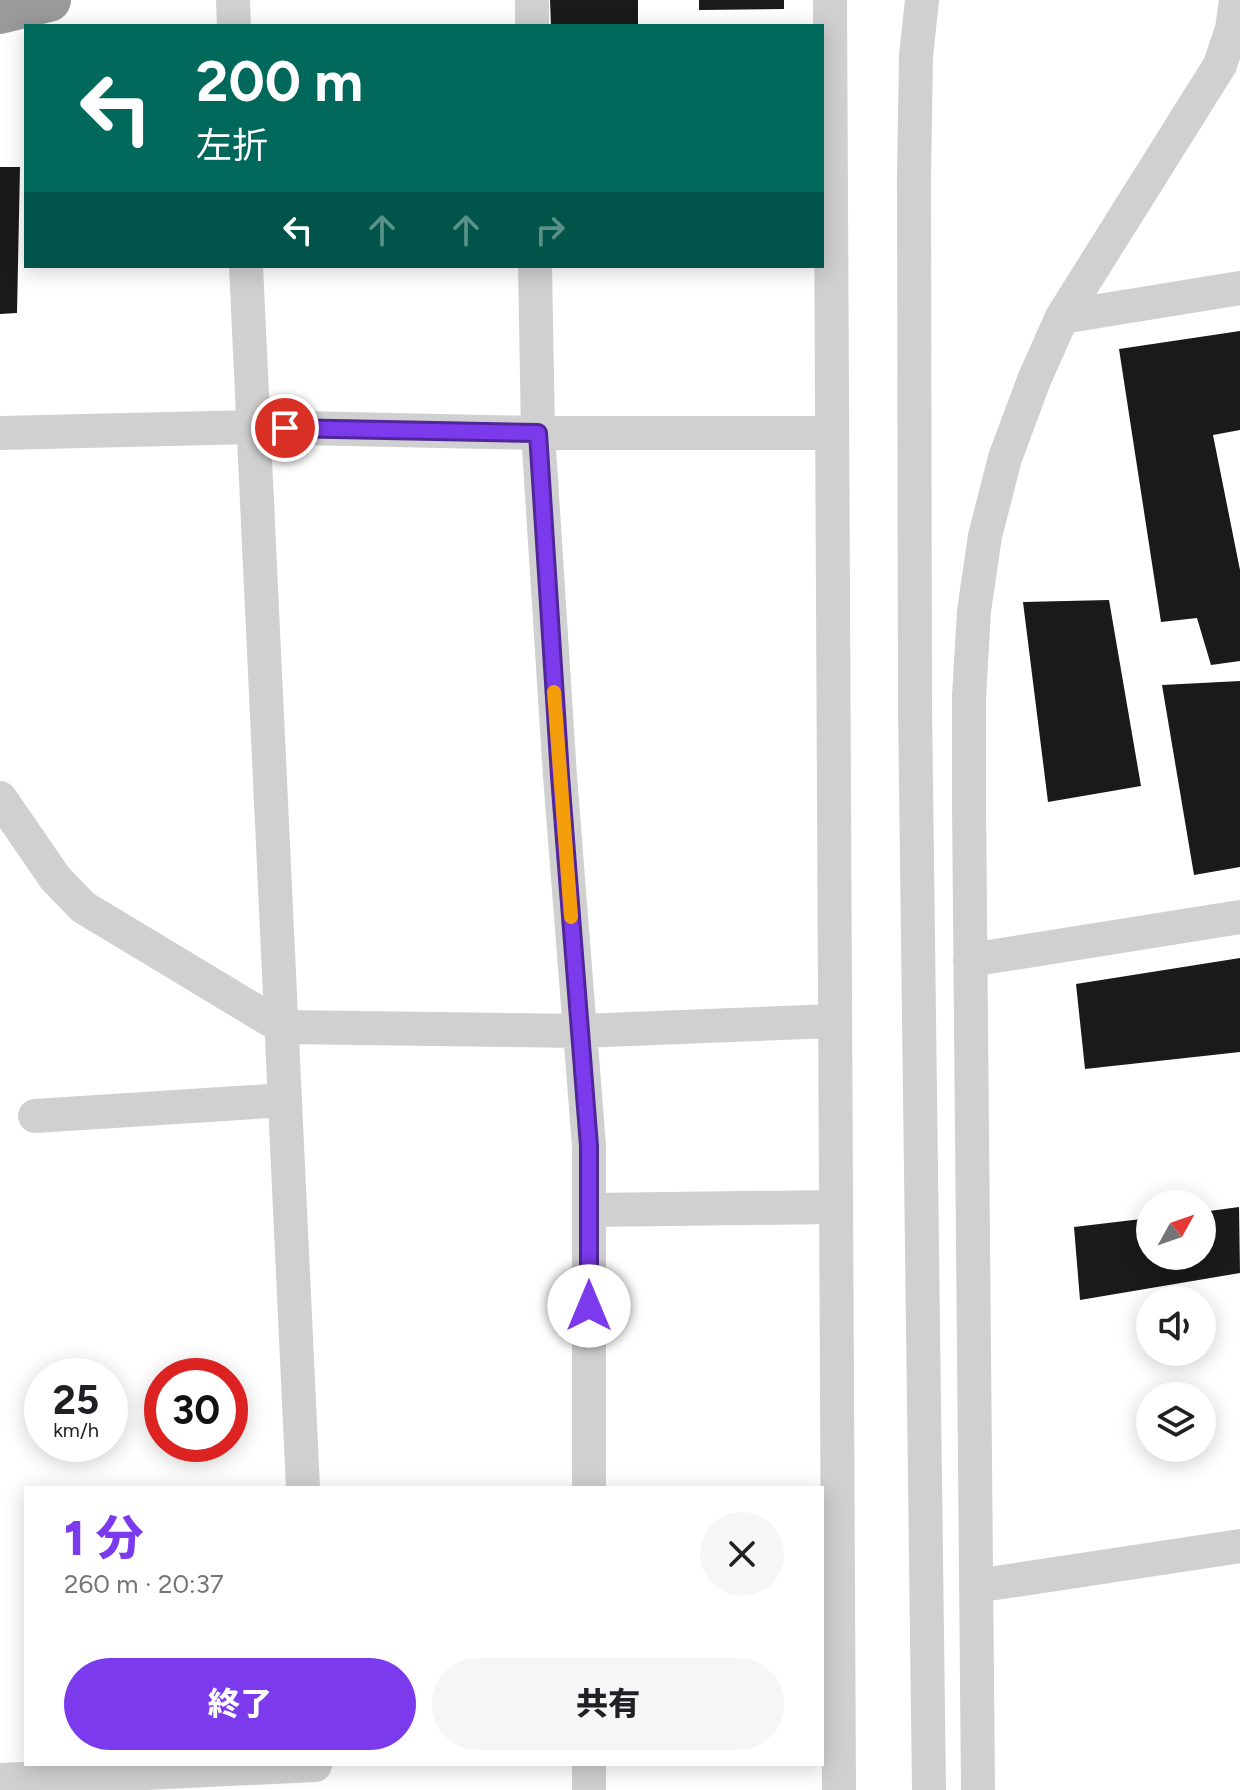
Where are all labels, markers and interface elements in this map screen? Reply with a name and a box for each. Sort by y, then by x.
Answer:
text: 200 m [196,48,363,115]
icon: left [64,56,168,160]
text: 左折 [196,124,268,167]
icon: left [276,208,320,252]
icon: ahead [360,208,404,252]
icon: ahead [444,208,488,252]
icon: right [528,208,572,252]
pin [251,394,319,462]
icon: arrive [263,406,307,450]
north arrow [1136,1190,1216,1270]
map controls [1136,1190,1216,1462]
position arrow [547,1264,631,1348]
button: sound [1136,1286,1216,1366]
speed limit sign: 30 [144,1358,248,1462]
text: 25 [53,1376,99,1424]
button: layers [1136,1382,1216,1462]
text: km/h [53,1418,99,1442]
text: 1 分 [64,1509,144,1567]
button: close [700,1512,784,1596]
text: 260 m · 20:37 [64,1568,224,1600]
button: 終了 [64,1658,416,1750]
button: 共有 [432,1658,784,1750]

